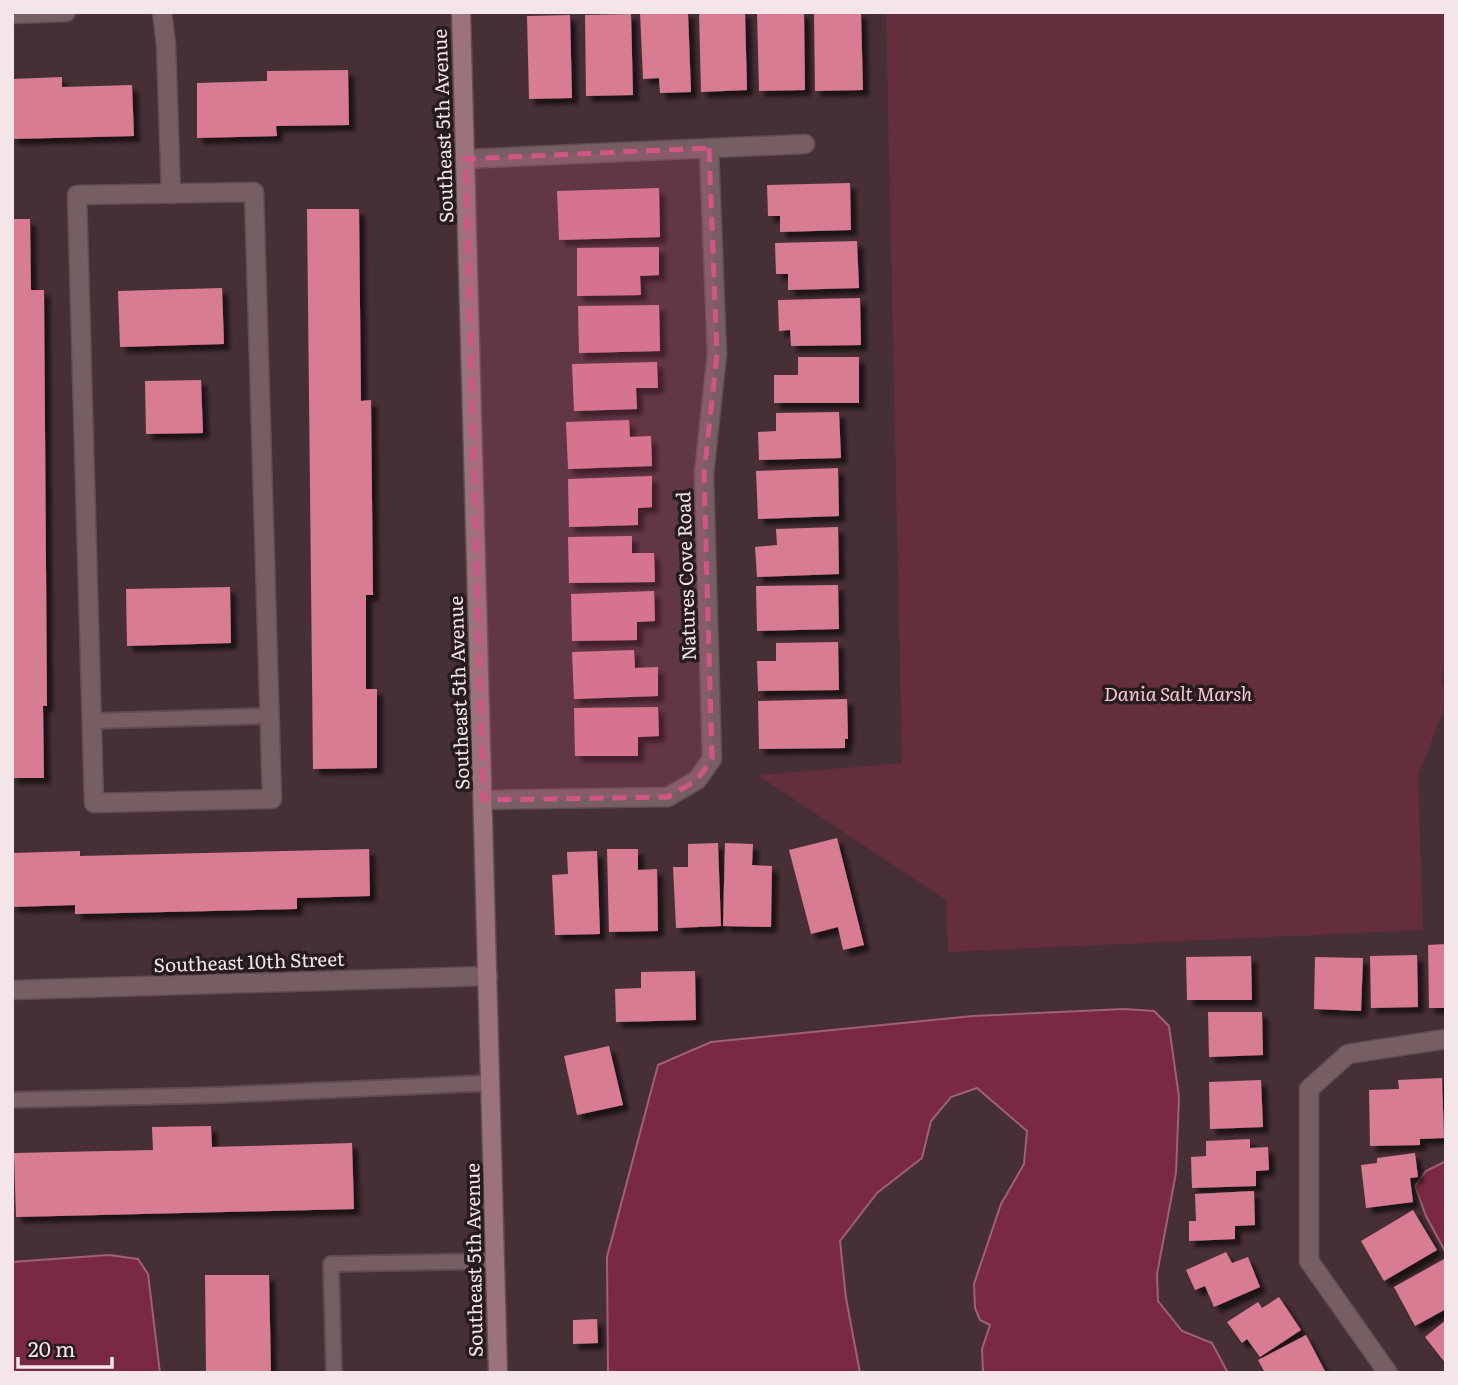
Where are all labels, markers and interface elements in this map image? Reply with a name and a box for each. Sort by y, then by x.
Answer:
street label: Southeast 5th Avenue [425,28,459,224]
street label: Natures Cove Road [668,490,702,661]
street label: Southeast 5th Avenue [441,595,475,791]
park label: Dania Salt Marsh [1104,679,1252,707]
street label: Southeast 10th Street [153,944,345,978]
street label: Southeast 5th Avenue [457,1163,489,1357]
scale bar [18,1326,112,1370]
text: 20 m [28,1332,75,1363]

